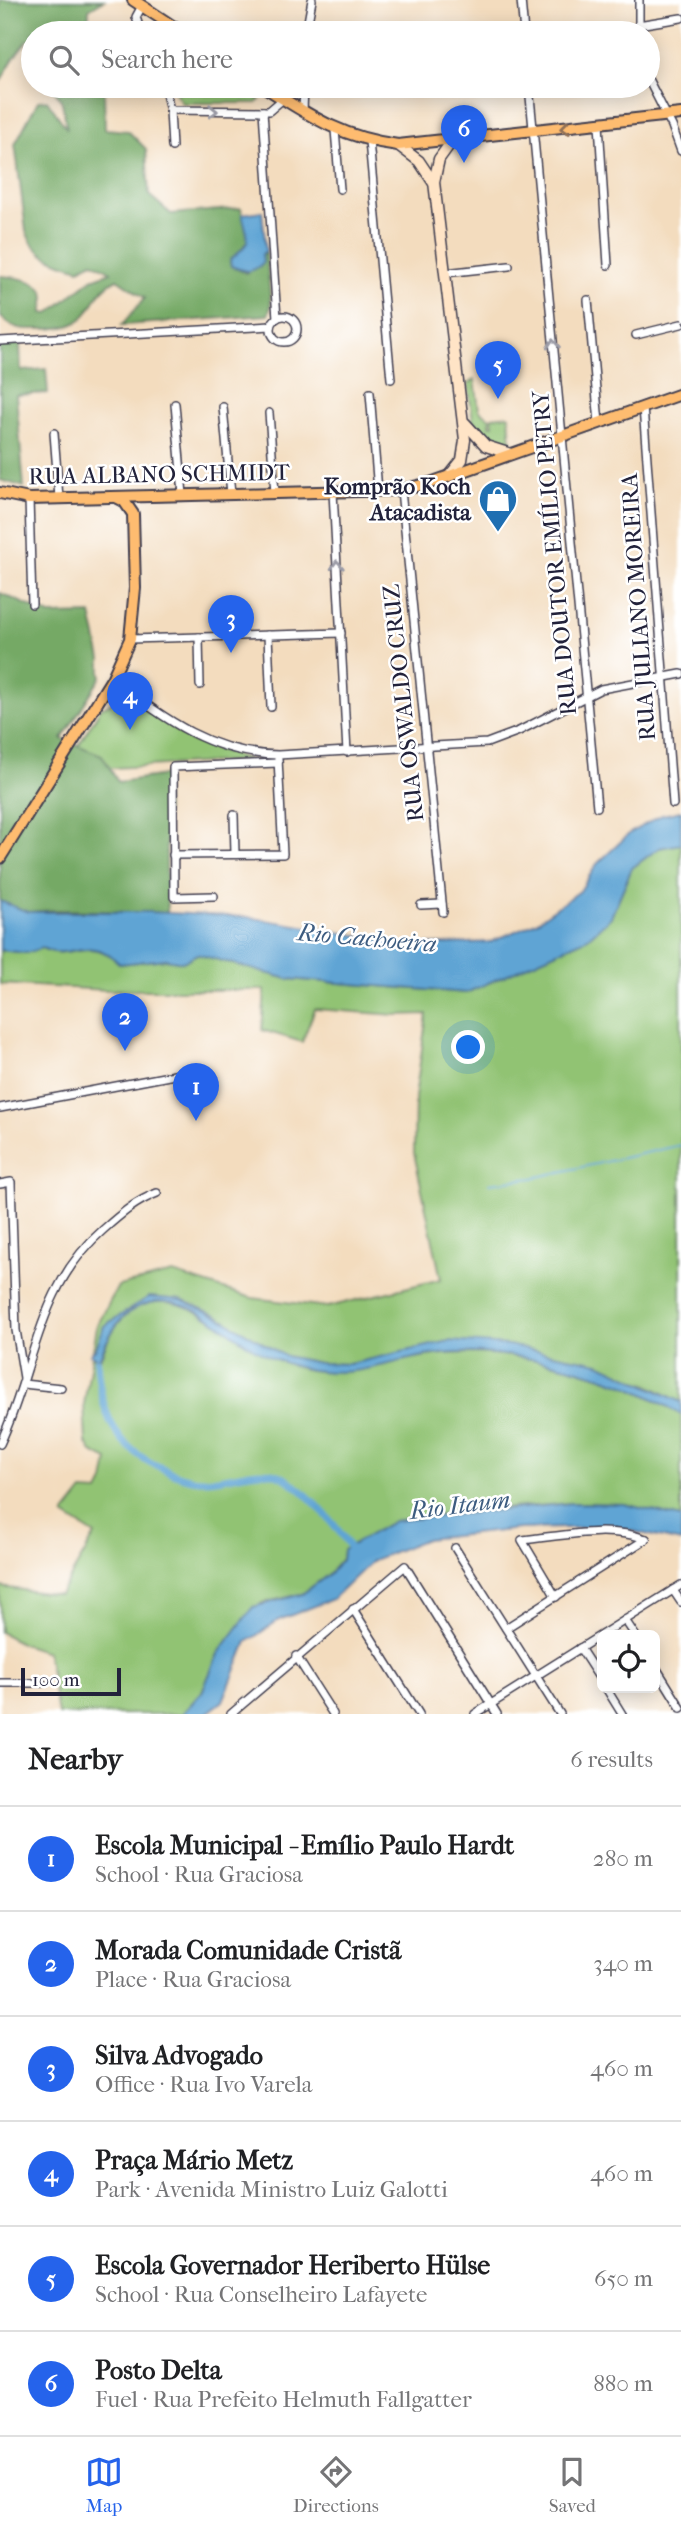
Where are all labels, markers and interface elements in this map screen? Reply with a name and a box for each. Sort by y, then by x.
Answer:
search box [21,21,660,98]
icon: search [45,41,83,79]
text: Search here [101,44,233,75]
one-way arrow [208,103,218,119]
pin: 6 [441,105,487,163]
one-way arrow [559,121,570,136]
one-way arrow [546,338,561,349]
pin: 5 [475,341,521,399]
street label: RUA DOUTOR EMÍLIO PETRY [527,388,582,717]
street label: RUA ALBANO SCHMIDT [28,459,290,490]
street label: RUA JULIANO MOREIRA [616,471,661,742]
place label: Komprão Koch Atacadista [324,473,472,526]
shop icon: Komprão Koch Atacadista [477,478,519,533]
one-way arrow [330,559,345,570]
street label: RUA OSWALDO CRUZ [378,582,429,823]
pin: 3 [208,595,254,653]
pin: 4 [107,672,153,730]
water label: Rio Cachoeira [294,918,438,958]
pin: 2 [102,993,148,1051]
your location [451,1030,485,1064]
pin: 1 [173,1063,219,1121]
water label: Rio Itaum [406,1485,512,1525]
map controls [597,1630,660,1693]
button: locate [597,1630,660,1693]
scale bar [21,1665,121,1697]
text: 100 m [32,1669,80,1691]
text: Nearby [28,1742,123,1777]
text: 6 results [570,1746,653,1773]
text: Escola Municipal - Emílio Paulo Hardt [95,1830,514,1861]
text: 1 [47,1845,55,1872]
text: 280 m [593,1845,653,1872]
text: School · Rua Graciosa [95,1861,303,1888]
text: Morada Comunidade Cristã [95,1935,401,1966]
text: 2 [45,1950,57,1977]
text: 340 m [593,1950,653,1977]
text: Place · Rua Graciosa [95,1966,291,1993]
text: Silva Advogado [95,2040,263,2071]
text: 3 [46,2055,56,2082]
text: 460 m [590,2055,653,2082]
text: Office · Rua Ivo Varela [95,2071,312,2098]
text: Praça Mário Metz [95,2145,293,2176]
text: 4 [44,2160,58,2187]
text: 460 m [590,2160,653,2187]
text: Park · Avenida Ministro Luiz Galotti [95,2176,448,2203]
text: Escola Governador Heriberto Hülse [95,2250,490,2281]
text: 5 [46,2265,56,2292]
text: 650 m [594,2265,653,2292]
text: School · Rua Conselheiro Lafayete [95,2281,427,2308]
text: Posto Delta [95,2355,222,2386]
text: 6 [45,2370,57,2397]
text: 880 m [593,2370,653,2397]
text: Fuel · Rua Prefeito Helmuth Fallgatter [95,2386,472,2413]
tab: Map [85,2453,123,2517]
tab: Directions [293,2453,379,2517]
tab: Saved [549,2453,596,2517]

